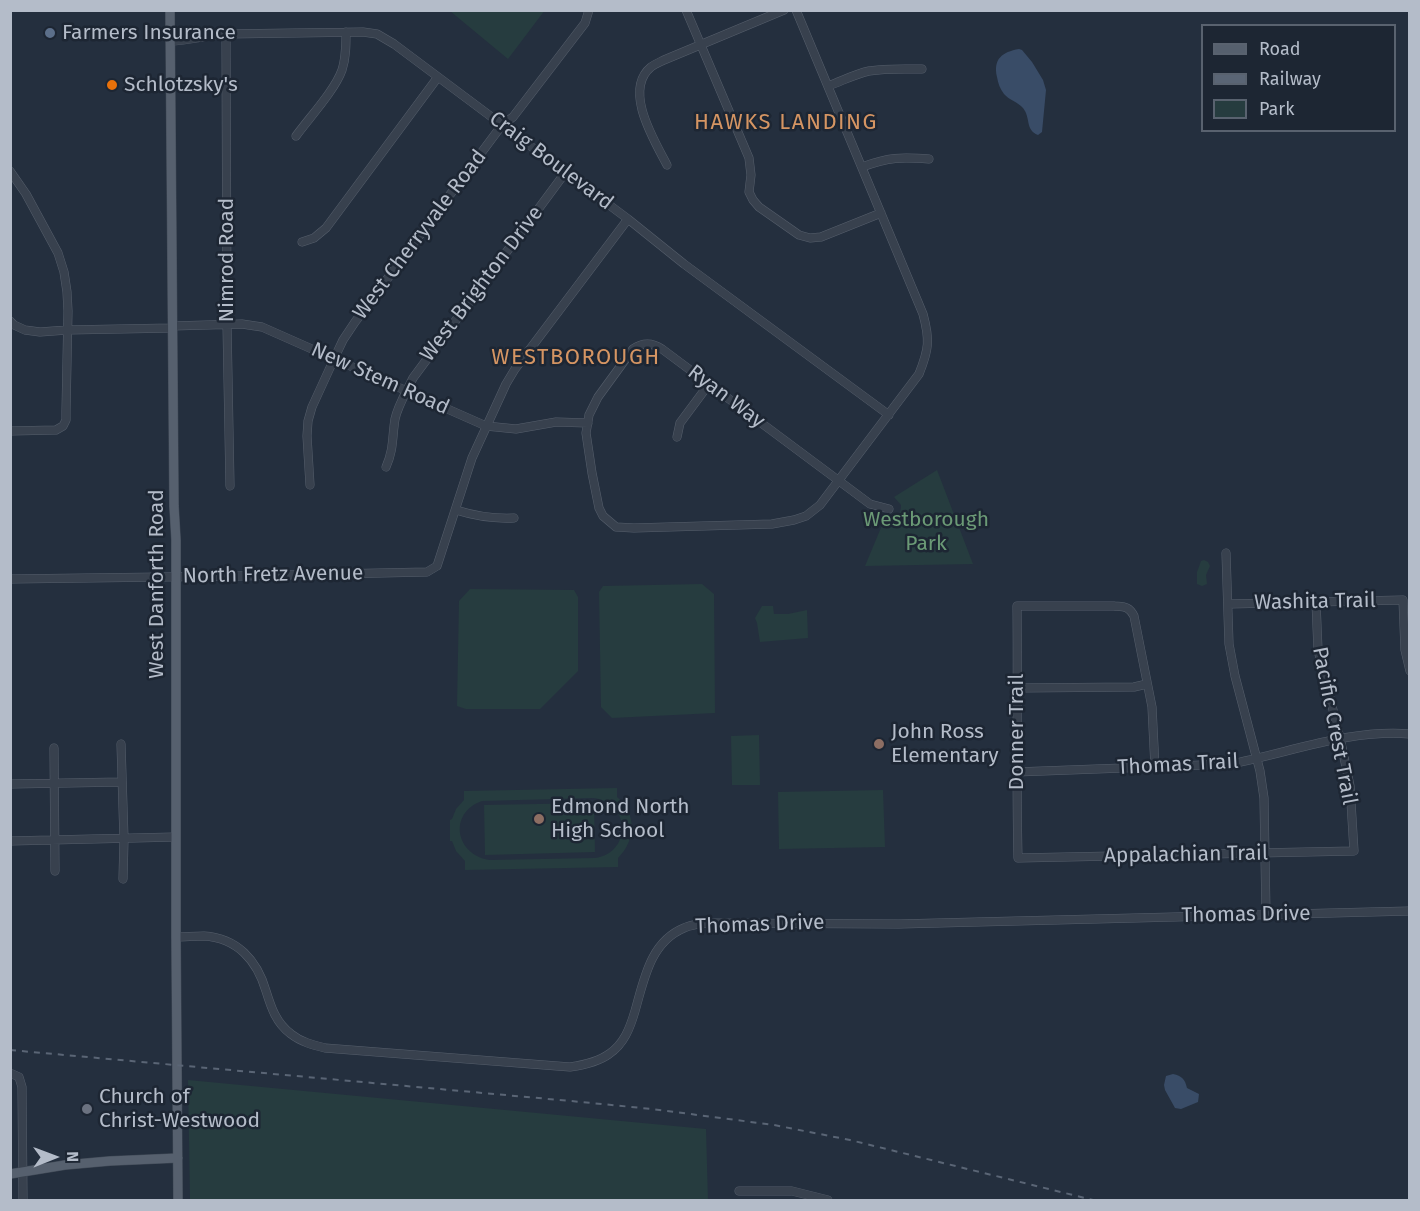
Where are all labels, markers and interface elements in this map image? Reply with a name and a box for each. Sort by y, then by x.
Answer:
place label: Farmers Insurance [62,20,236,46]
legend [1201,24,1396,132]
marker: Farmers Insurance [43,26,57,40]
text: Road [1259,38,1301,60]
text: Railway [1259,68,1321,90]
place label: Schlotzsky's [124,72,238,98]
marker: Schlotzsky's [105,78,119,92]
text: Park [1259,98,1294,120]
street label: Craig Boulevard [484,106,618,216]
district label: HAWKS LANDING [694,110,878,136]
street label: West Cherryvale Road [348,145,492,325]
street label: Nimrod Road [214,198,240,322]
street label: West Brighton Drive [415,201,549,367]
street label: New Stem Road [307,337,453,421]
district label: WESTBOROUGH [491,345,661,371]
street label: Ryan Way [682,360,770,434]
street label: West Danforth Road [144,489,170,679]
park label: Westborough Park [863,507,989,557]
street label: North Fretz Avenue [182,561,364,589]
street label: Washita Trail [1254,588,1376,616]
street label: Pacific Crest Trail [1306,645,1362,807]
street label: Donner Trail [1004,674,1030,790]
place label: John Ross Elementary [891,719,999,769]
marker: John Ross Elementary [872,737,886,751]
street label: Thomas Trail [1117,749,1239,781]
place label: Edmond North High School [551,794,690,844]
marker: Edmond North High School [532,812,546,826]
street label: Appalachian Trail [1104,841,1268,869]
street label: Thomas Drive [1181,901,1311,929]
street label: Thomas Drive [695,910,825,940]
place label: Church of Christ-Westwood [99,1084,260,1134]
marker: Church of Christ-Westwood [80,1102,94,1116]
north arrow [24,1127,84,1187]
text: N [63,1151,82,1162]

